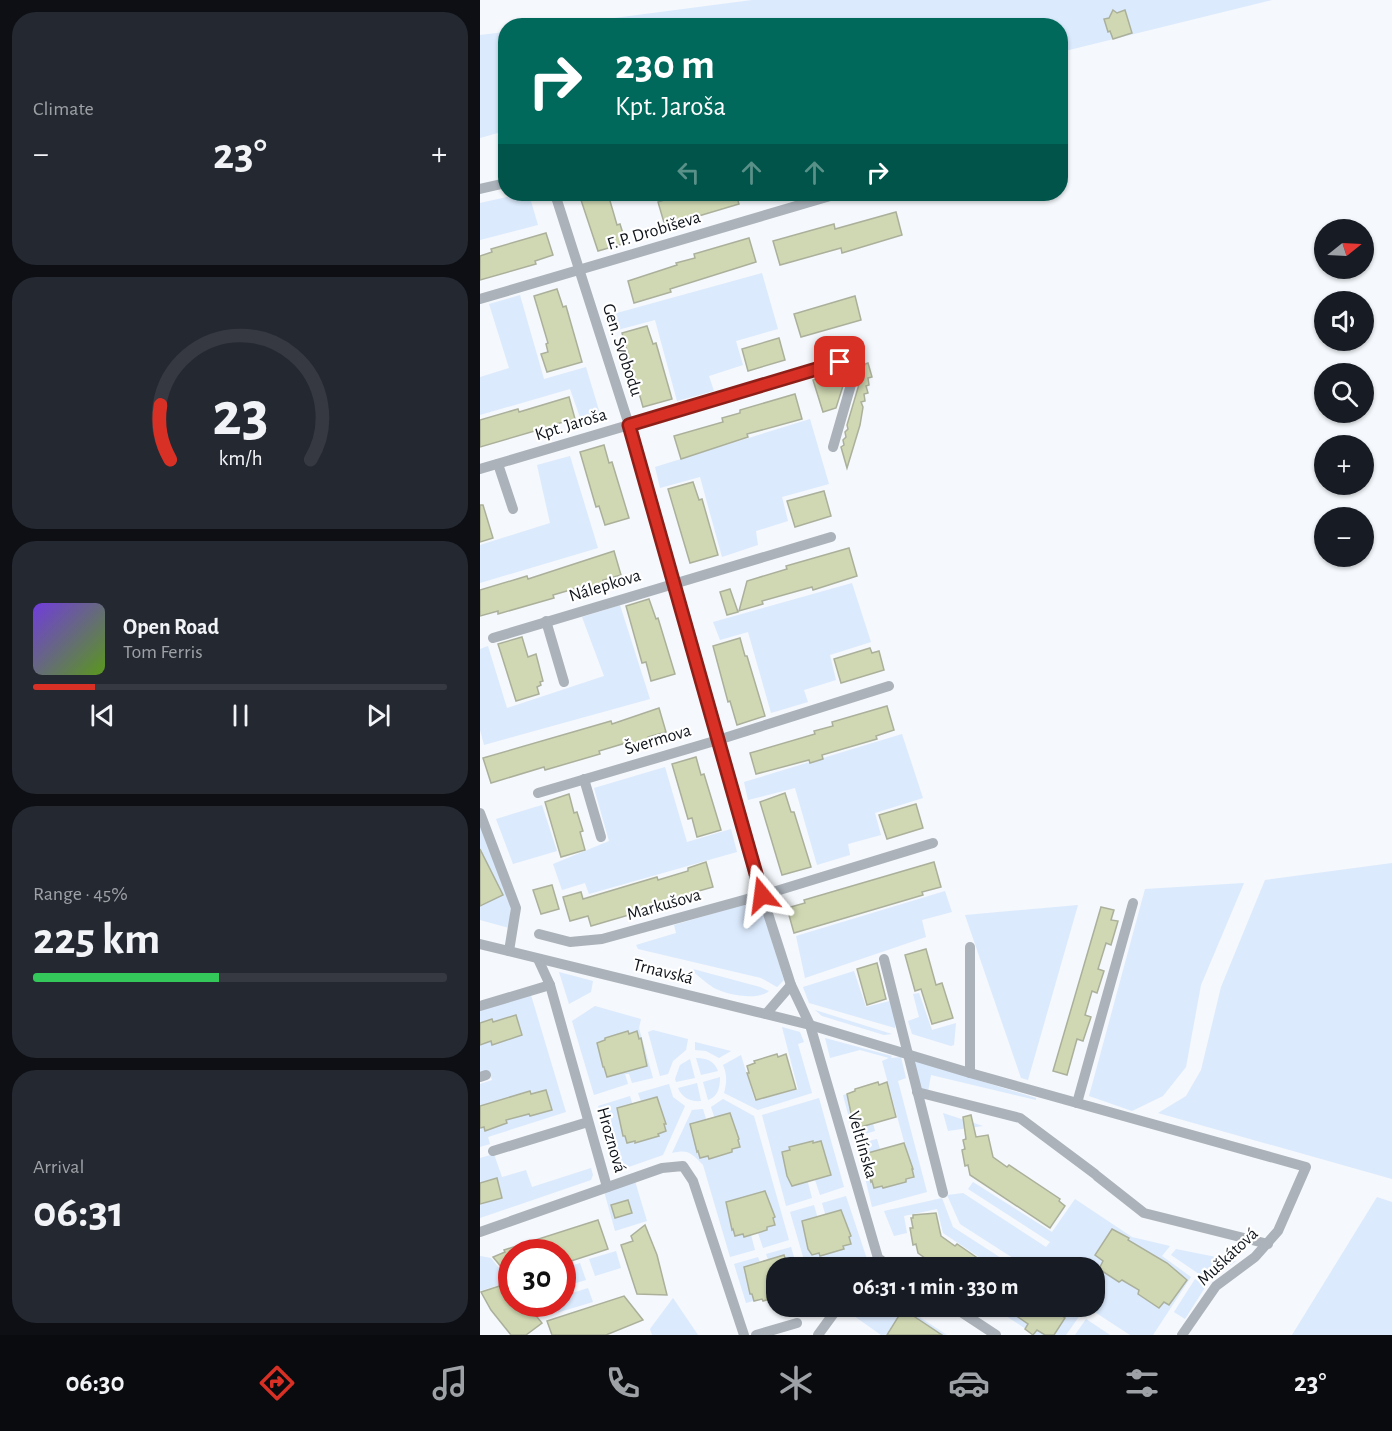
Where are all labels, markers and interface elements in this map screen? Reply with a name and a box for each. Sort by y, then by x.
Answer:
icon: right [516,42,594,120]
text: 230 m [615,44,715,86]
text: Kpt. Jaroša [615,93,726,120]
text: Climate [33,99,94,119]
text: 23° [213,132,267,177]
text: − [33,138,49,171]
text: + [431,138,447,171]
icon: left [672,156,705,189]
icon: ahead [735,156,768,189]
icon: ahead [798,156,831,189]
icon: right [861,156,894,189]
street label: F. P. Drobiševa [605,208,703,254]
north arrow [1314,219,1374,279]
map controls [1314,219,1374,567]
button: sound [1314,291,1374,351]
street label: Gen. Svobodu [599,302,645,398]
pin [814,336,865,387]
icon: arrive [823,345,856,378]
button: search [1314,363,1374,423]
text: 23 [212,384,268,446]
street label: Kpt. Jaroša [533,406,609,444]
button: + [1314,435,1374,495]
text: km/h [218,448,262,469]
button: − [1314,507,1374,567]
street label: Nálepkova [567,567,643,605]
text: Open Road [123,616,219,638]
text: Tom Ferris [123,642,203,662]
icon: previous [86,699,119,732]
icon: pause [224,699,257,732]
icon: next [362,699,395,732]
street label: Švermova [622,719,693,759]
position arrow [730,863,794,927]
text: Range · 45% [33,884,128,904]
street label: Markušova [625,886,703,924]
text: 225 km [33,917,160,962]
street label: Trnavská [631,956,695,988]
street label: Hroznová [593,1105,629,1175]
street label: Veltlínska [844,1109,880,1181]
text: Arrival [33,1157,84,1177]
text: 06:31 [33,1190,124,1235]
street label: Muškátová [1194,1225,1262,1289]
speed limit sign: 30 [498,1239,576,1317]
text: 06:31 · 1 min · 330 m [853,1276,1018,1298]
icon: directions [256,1362,298,1404]
icon: music [429,1362,471,1404]
icon: phone [602,1362,644,1404]
icon: climate [775,1362,817,1404]
icon: car [948,1362,990,1404]
icon: filters [1121,1362,1163,1404]
text: 06:30 [66,1369,125,1396]
text: 23° [1294,1369,1326,1396]

